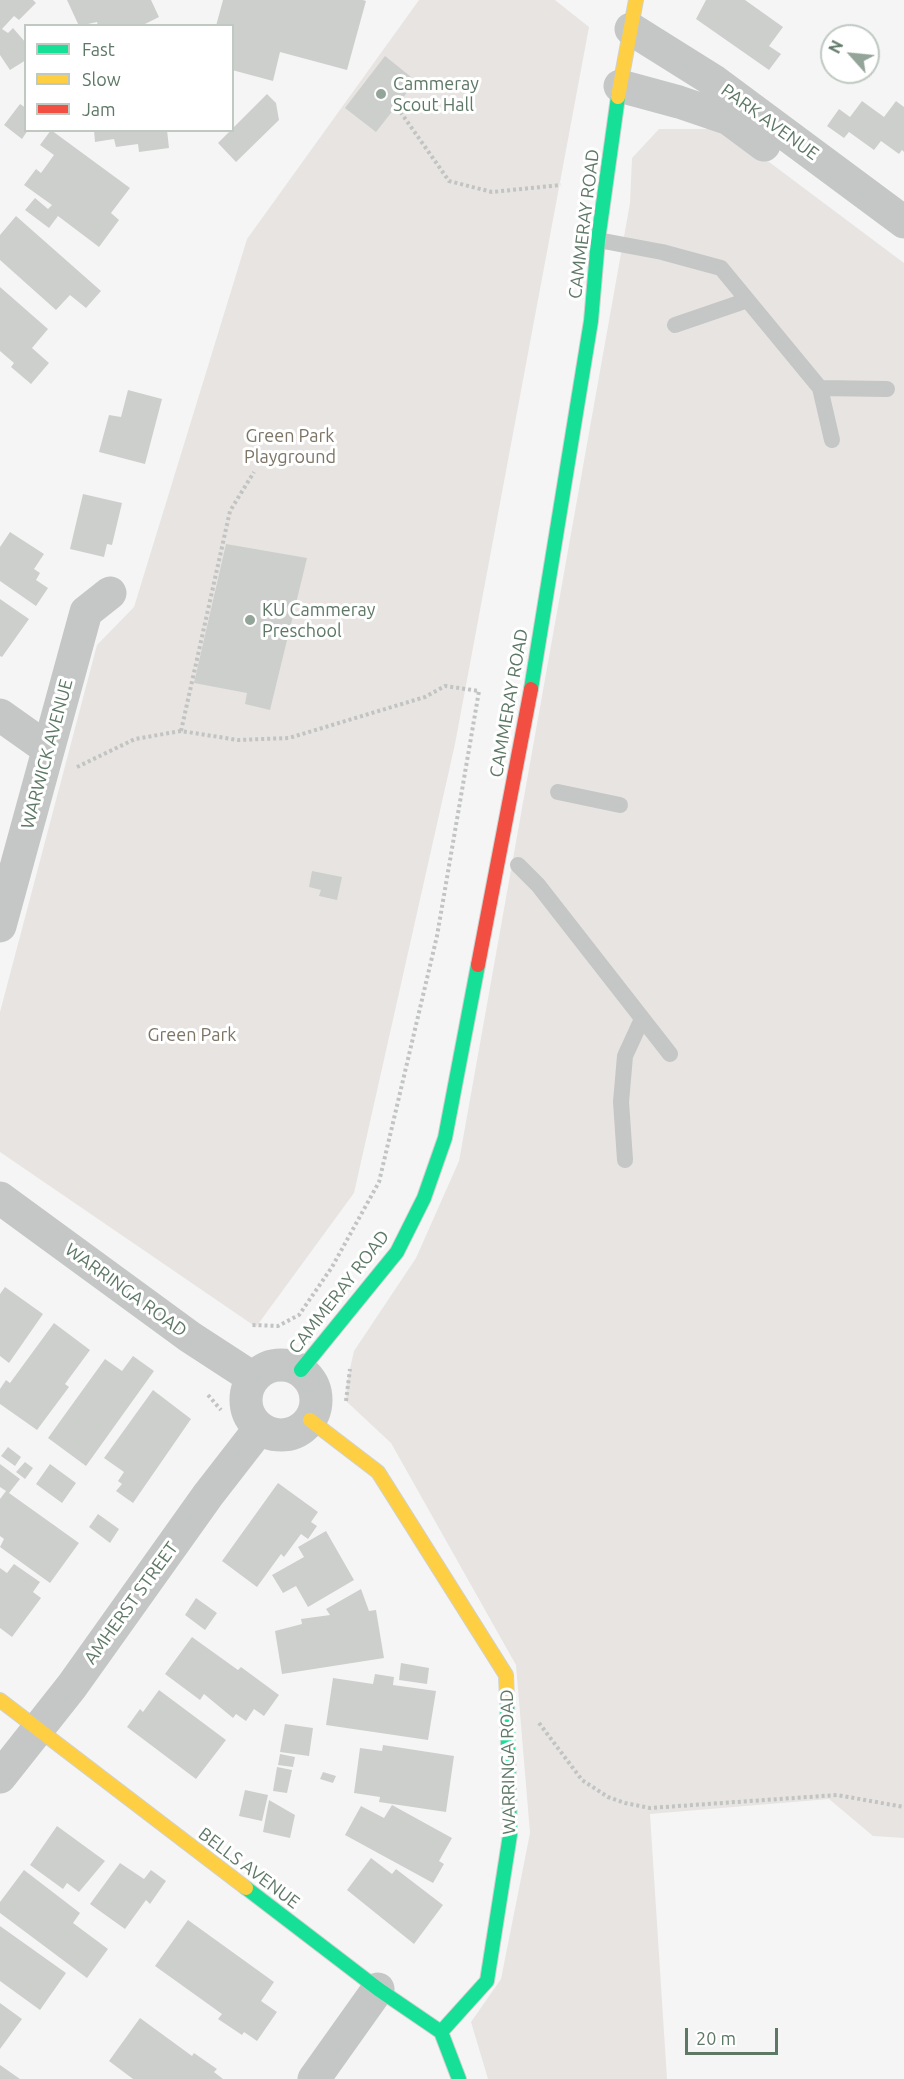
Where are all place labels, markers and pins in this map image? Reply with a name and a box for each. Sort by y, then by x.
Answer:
place label: Cammeray Scout Hall [393,73,479,116]
marker: Cammeray Scout Hall [374,87,388,101]
place label: KU Cammeray Preschool [262,599,375,642]
marker: KU Cammeray Preschool [243,613,257,627]

